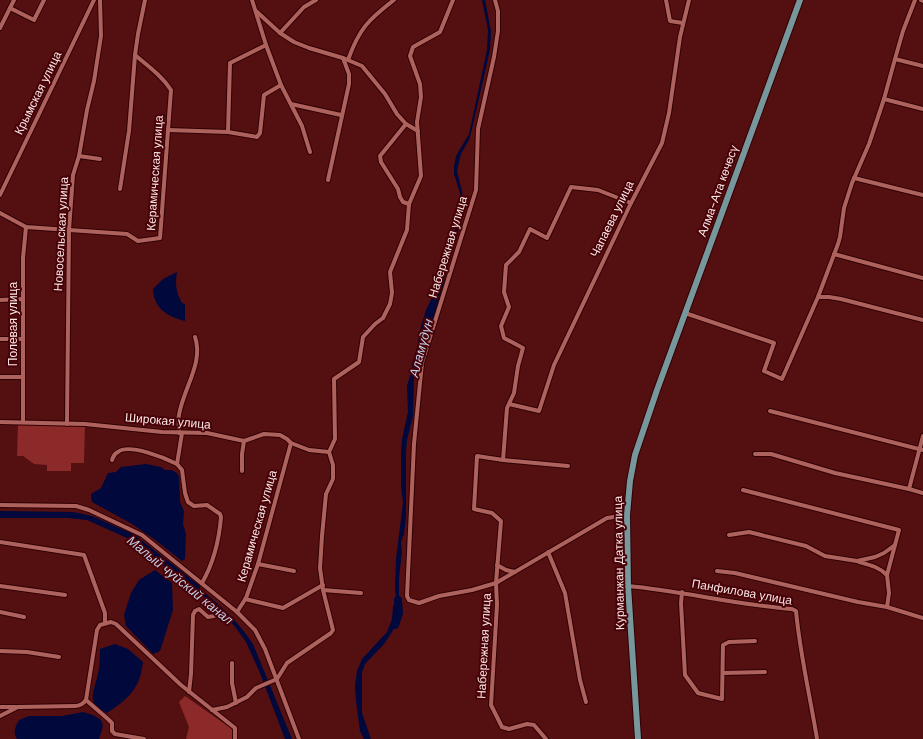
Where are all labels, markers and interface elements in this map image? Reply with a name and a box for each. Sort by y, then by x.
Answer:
street label: Крымская улица [11,48,65,138]
street label: Керамическая улица [143,114,167,231]
street label: Алма-Ата көчөсү [694,143,742,239]
street label: Новосельская улица [50,176,72,292]
street label: Чапаева улица [586,178,638,260]
street label: Набережная улица [425,194,471,300]
street label: Полевая улица [5,282,21,366]
water label: Аламүдүн [405,317,437,380]
street label: Широкая улица [125,409,212,433]
street label: Керамическая улица [233,468,281,584]
street label: Курманжан Датка улица [610,496,628,630]
water label: Малый чуйский канал [123,532,237,629]
street label: Панфилова улица [691,575,794,609]
street label: Набережная улица [473,592,495,699]

